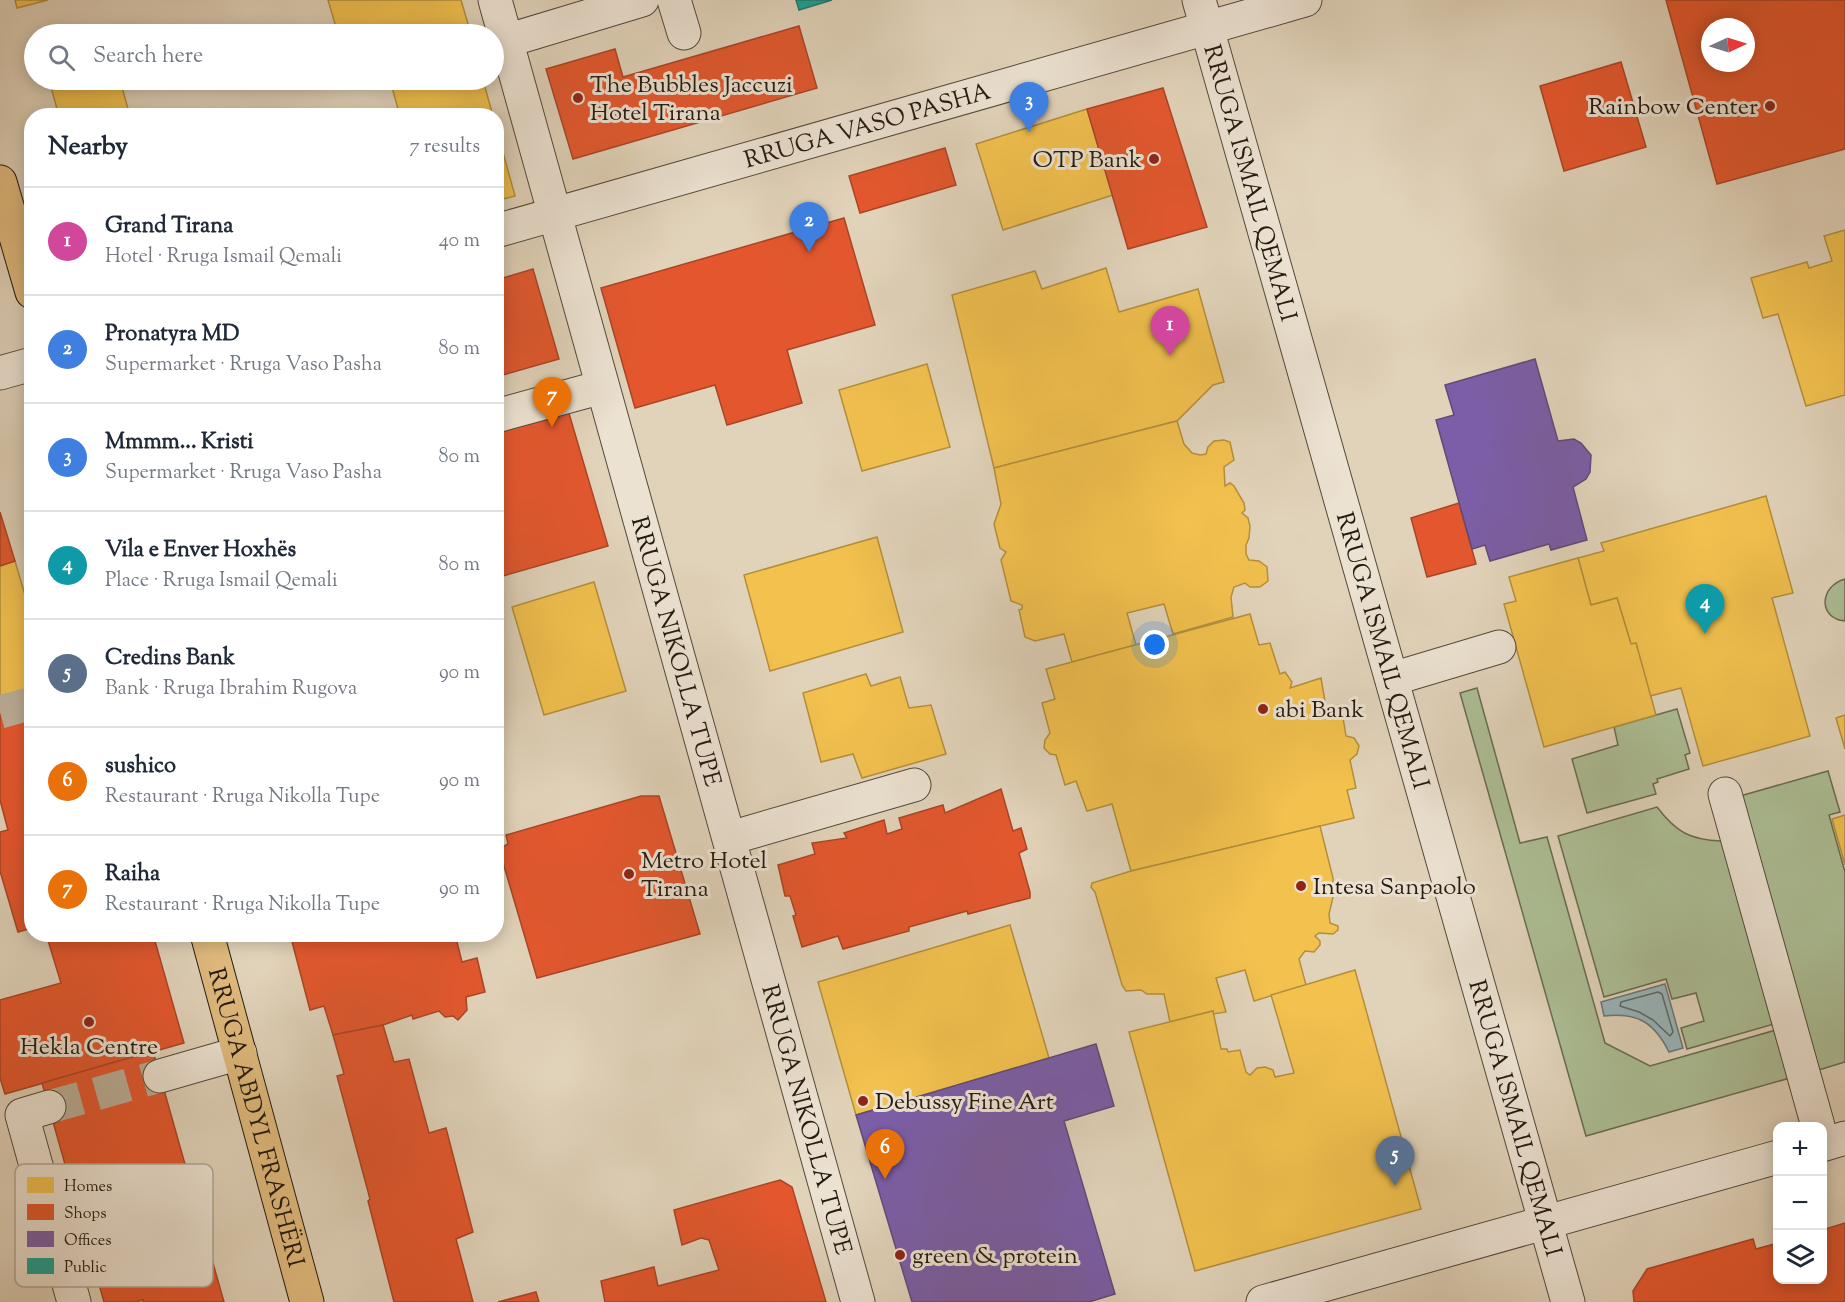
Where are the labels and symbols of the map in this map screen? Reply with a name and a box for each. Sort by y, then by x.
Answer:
north arrow [1701,18,1755,72]
street label: RRUGA ISMAIL QEMALI [1193,41,1304,326]
place label: The Bubbles Jaccuzi Hotel Tirana [590,69,793,131]
street label: RRUGA VASO PASHA [740,75,996,178]
pin: 3 [1010,82,1048,132]
marker: The Bubbles Jaccuzi Hotel Tirana [571,91,585,105]
place label: Rainbow Center [1588,91,1758,125]
marker: Rainbow Center [1763,99,1777,113]
place label: OTP Bank [1033,144,1142,178]
marker: OTP Bank [1147,152,1161,166]
pin: 2 [790,202,828,252]
pin: 1 [1150,306,1190,356]
pin: 7 [532,378,572,427]
street label: RRUGA ISMAIL QEMALI [1326,509,1437,793]
street label: RRUGA NIKOLLA TUPE [621,513,729,791]
pin: 4 [1686,584,1724,634]
your location [1140,630,1169,659]
place label: abi Bank [1275,694,1364,728]
marker: abi Bank [1256,702,1270,716]
place label: Metro Hotel Tirana [641,845,767,907]
marker: Metro Hotel Tirana [622,867,636,881]
place label: Intesa Sanpaolo [1313,871,1476,905]
marker: Intesa Sanpaolo [1294,879,1308,893]
street label: RRUGA ABDYL FRASHËRI [198,964,312,1272]
street label: RRUGA ISMAIL QEMALI [1459,976,1569,1261]
street label: RRUGA NIKOLLA TUPE [751,981,859,1259]
marker: Hekla Centre [82,1015,96,1029]
place label: Hekla Centre [20,1031,158,1065]
place label: Debussy Fine Art [875,1086,1054,1120]
marker: Debussy Fine Art [856,1094,870,1108]
pin: 6 [866,1130,904,1179]
pin: 5 [1376,1136,1414,1186]
legend [15,1164,213,1287]
text: Homes [64,1176,112,1199]
text: Shops [64,1203,107,1226]
text: Offices [64,1230,112,1253]
place label: green & protein [912,1240,1078,1274]
marker: green & protein [893,1248,907,1262]
text: Public [64,1257,107,1280]

